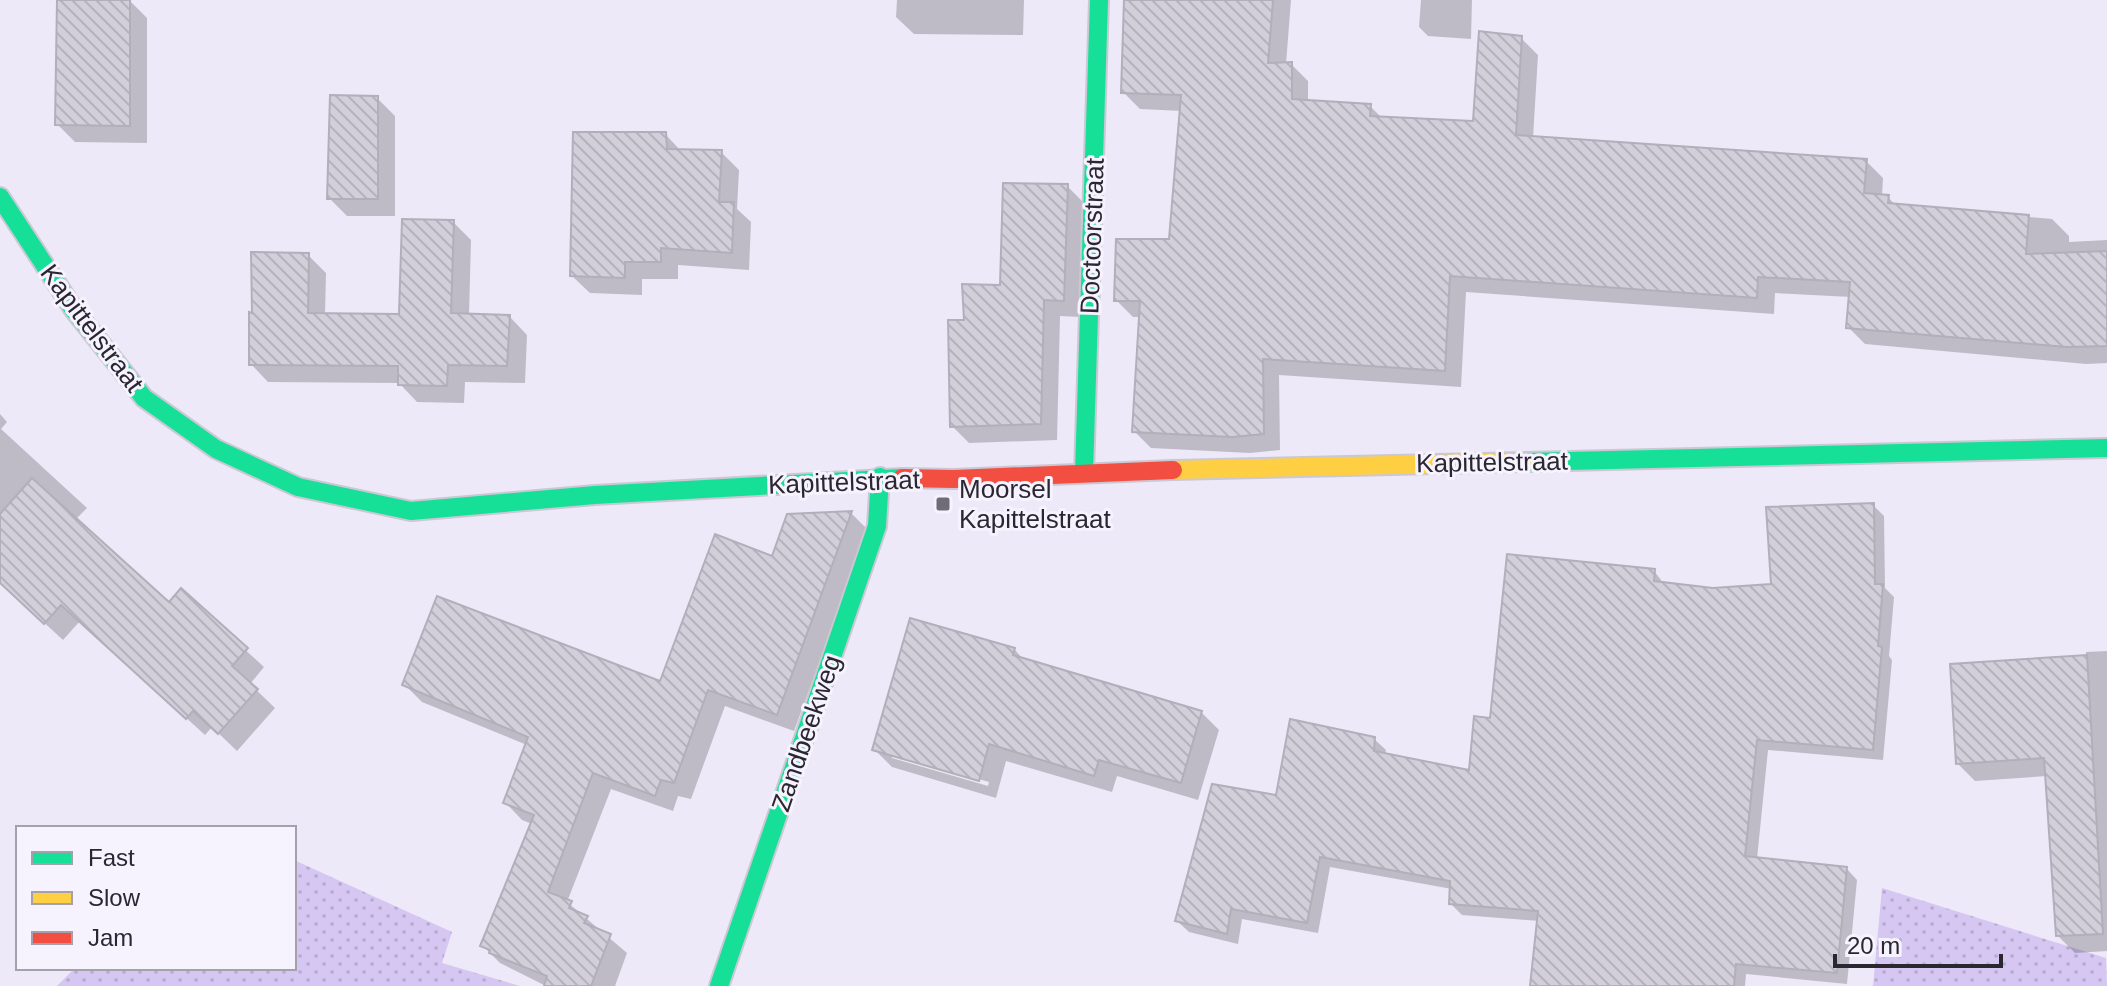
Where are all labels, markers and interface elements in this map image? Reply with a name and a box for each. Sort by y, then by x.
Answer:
street label: Doctoorstraat [1074,157,1110,315]
street label: Kapittelstraat [34,258,150,398]
street label: Kapittelstraat [1416,446,1569,478]
street label: Kapittelstraat [768,464,921,500]
place label: Moorsel Kapittelstraat [959,474,1112,534]
marker: Moorsel Kapittelstraat [934,495,952,513]
street label: Zandbeekweg [765,651,847,815]
legend [16,826,296,970]
text: Fast [88,844,135,871]
text: Slow [88,884,141,911]
scale bar [1835,918,2001,968]
text: Jam [88,924,133,951]
text: 20 m [1847,932,1900,959]

